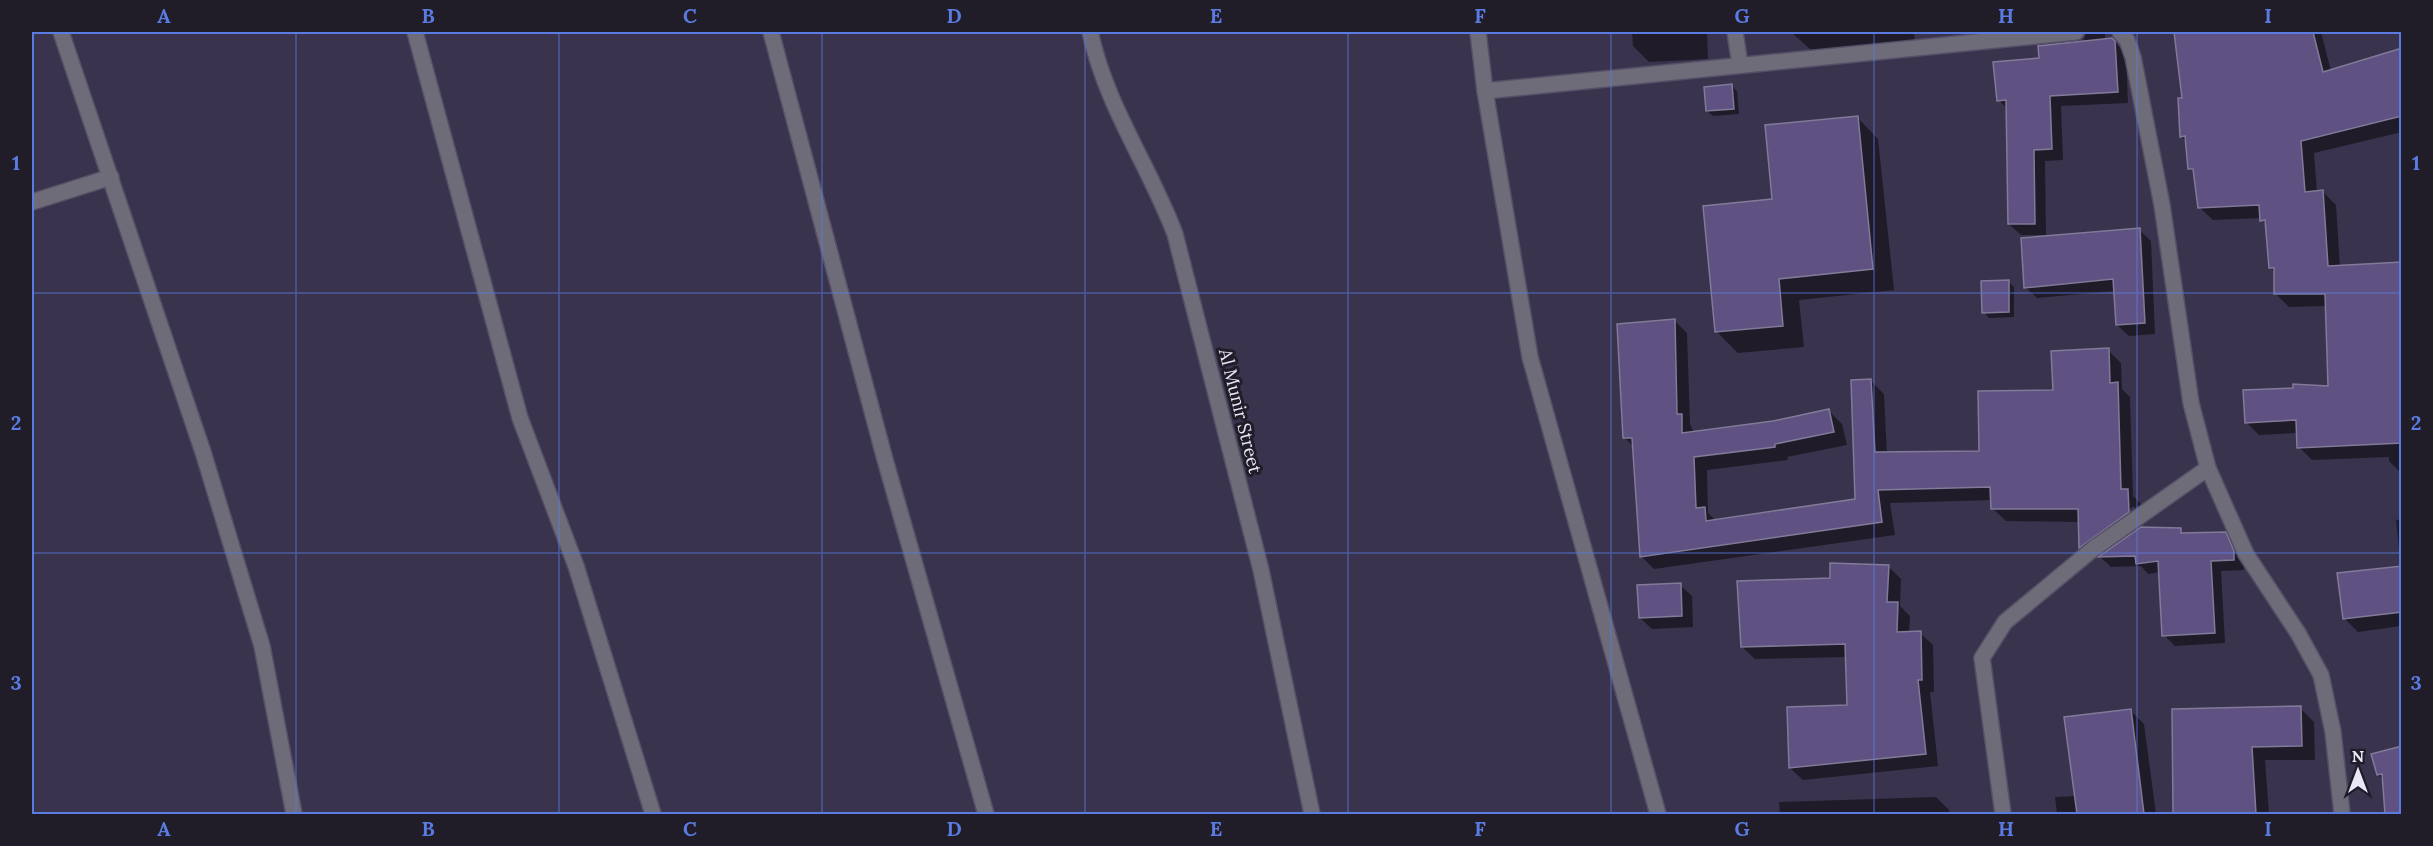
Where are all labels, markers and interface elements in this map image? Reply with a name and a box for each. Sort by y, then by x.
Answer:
text: A [157,3,171,28]
text: B [421,3,435,28]
text: C [683,3,697,28]
text: D [946,3,962,28]
text: E [1210,3,1222,28]
text: F [1474,3,1486,28]
text: G [1734,3,1750,28]
text: H [1998,3,2014,28]
text: I [2264,3,2272,28]
text: 1 [12,150,20,175]
text: 1 [2412,150,2420,175]
street label: Al Munir Street [1214,345,1267,476]
text: 2 [11,410,21,435]
text: 2 [2411,410,2421,435]
text: 3 [10,670,22,695]
text: 3 [2410,670,2422,695]
north arrow [2328,741,2388,801]
text: N [2352,746,2364,766]
text: A [157,816,171,841]
text: B [421,816,435,841]
text: C [683,816,697,841]
text: D [946,816,962,841]
text: E [1210,816,1222,841]
text: F [1474,816,1486,841]
text: G [1734,816,1750,841]
text: H [1998,816,2014,841]
text: I [2264,816,2272,841]

